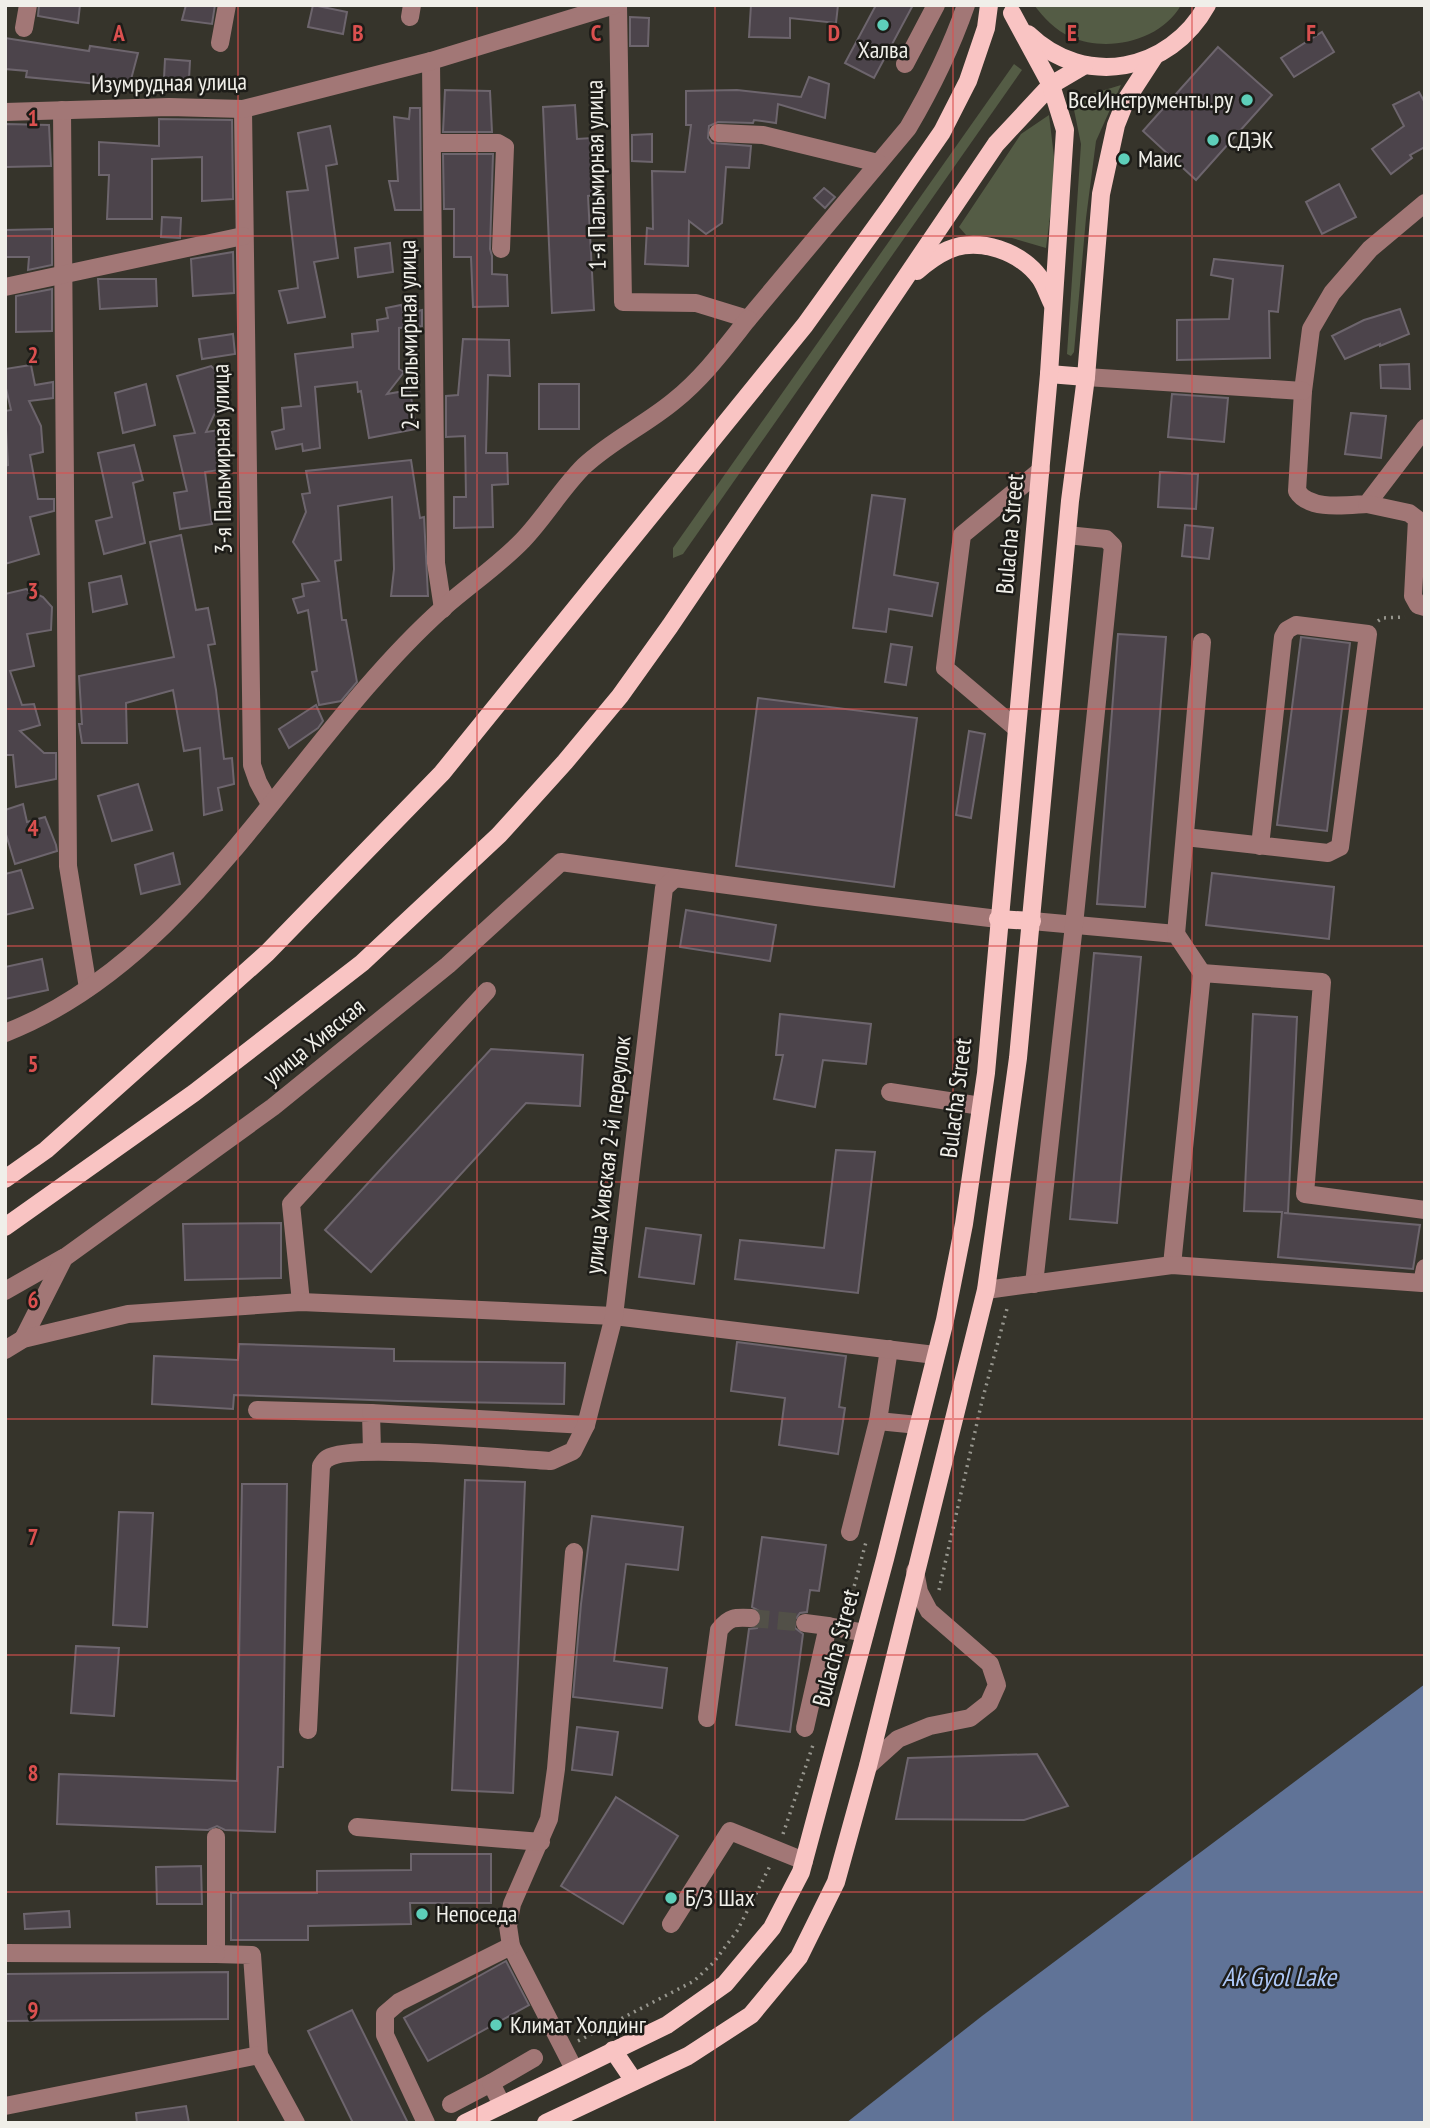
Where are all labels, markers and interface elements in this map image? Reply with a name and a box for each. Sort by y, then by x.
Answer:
marker: Халва [875,17,891,33]
text: A [112,18,125,47]
text: B [352,18,364,47]
text: C [591,18,602,47]
text: D [828,18,840,47]
text: E [1067,18,1077,47]
text: F [1306,18,1316,47]
place label: Халва [858,34,908,65]
street label: Изумрудная улица [91,66,247,99]
street label: 1-я Пальмирная улица [578,80,613,270]
place label: ВсеИнструменты.ру [1068,84,1233,115]
marker: ВсеИнструменты.ру [1239,92,1255,108]
text: 1 [28,103,39,132]
place label: СДЭК [1227,124,1274,155]
marker: СДЭК [1205,132,1221,148]
place label: Маис [1138,143,1182,174]
marker: Маис [1116,151,1132,167]
street label: 2-я Пальмирная улица [391,240,426,430]
text: 2 [28,340,39,369]
street label: 3-я Пальмирная улица [204,364,239,554]
street label: Bulacha Street [989,472,1030,595]
text: 3 [28,576,39,605]
text: 4 [28,813,39,842]
street label: улица Хивская [256,991,371,1092]
street label: улица Хивская 2-й переулок [578,1033,638,1276]
street label: Bulacha Street [933,1036,978,1160]
text: 5 [28,1049,39,1078]
text: 6 [28,1285,39,1314]
text: 7 [28,1522,39,1551]
street label: Bulacha Street [805,1585,866,1710]
text: 8 [28,1758,39,1787]
place label: Б/З Шах [685,1882,755,1913]
marker: Б/З Шах [663,1890,679,1906]
place label: Непоседа [436,1898,517,1929]
marker: Непоседа [414,1906,430,1922]
water label: Ak Gyol Lake [1222,1960,1338,1993]
text: 9 [28,1995,39,2024]
place label: Климат Холдинг [510,2009,647,2040]
marker: Климат Холдинг [488,2017,504,2033]

